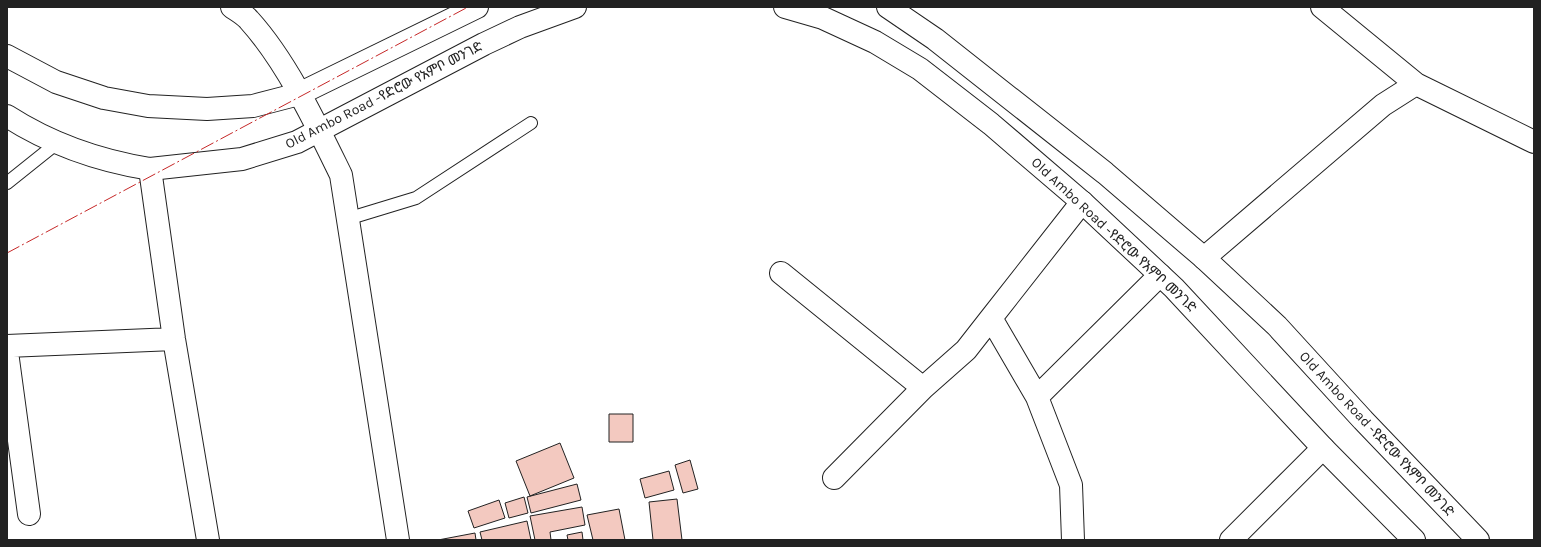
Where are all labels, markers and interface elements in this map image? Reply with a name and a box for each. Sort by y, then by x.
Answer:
street label: Old Ambo Road -የድሮው የአምቦ መንገድ [282,38,486,152]
street label: Old Ambo Road -የድሮው የአምቦ መንገድ [1028,154,1200,316]
street label: Old Ambo Road -የድሮው የአምቦ መንገድ [1296,348,1458,520]

